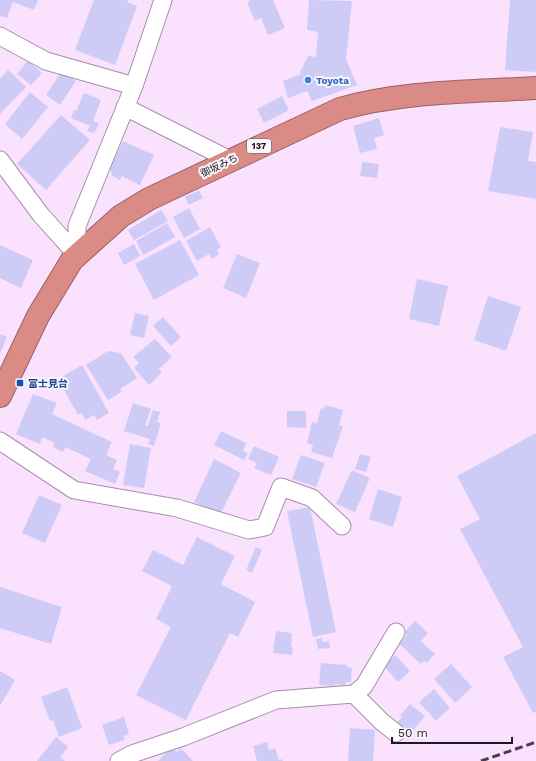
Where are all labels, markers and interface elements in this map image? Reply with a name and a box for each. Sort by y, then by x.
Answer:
marker: Toyota [303,75,313,85]
place label: Toyota [316,75,349,86]
road number: 137 [247,139,271,153]
street label: 御坂みち [199,152,240,179]
marker: 富士見台 [15,378,25,388]
place label: 富士見台 [28,378,68,389]
scale bar [392,719,512,745]
text: 50 m [398,726,428,740]

